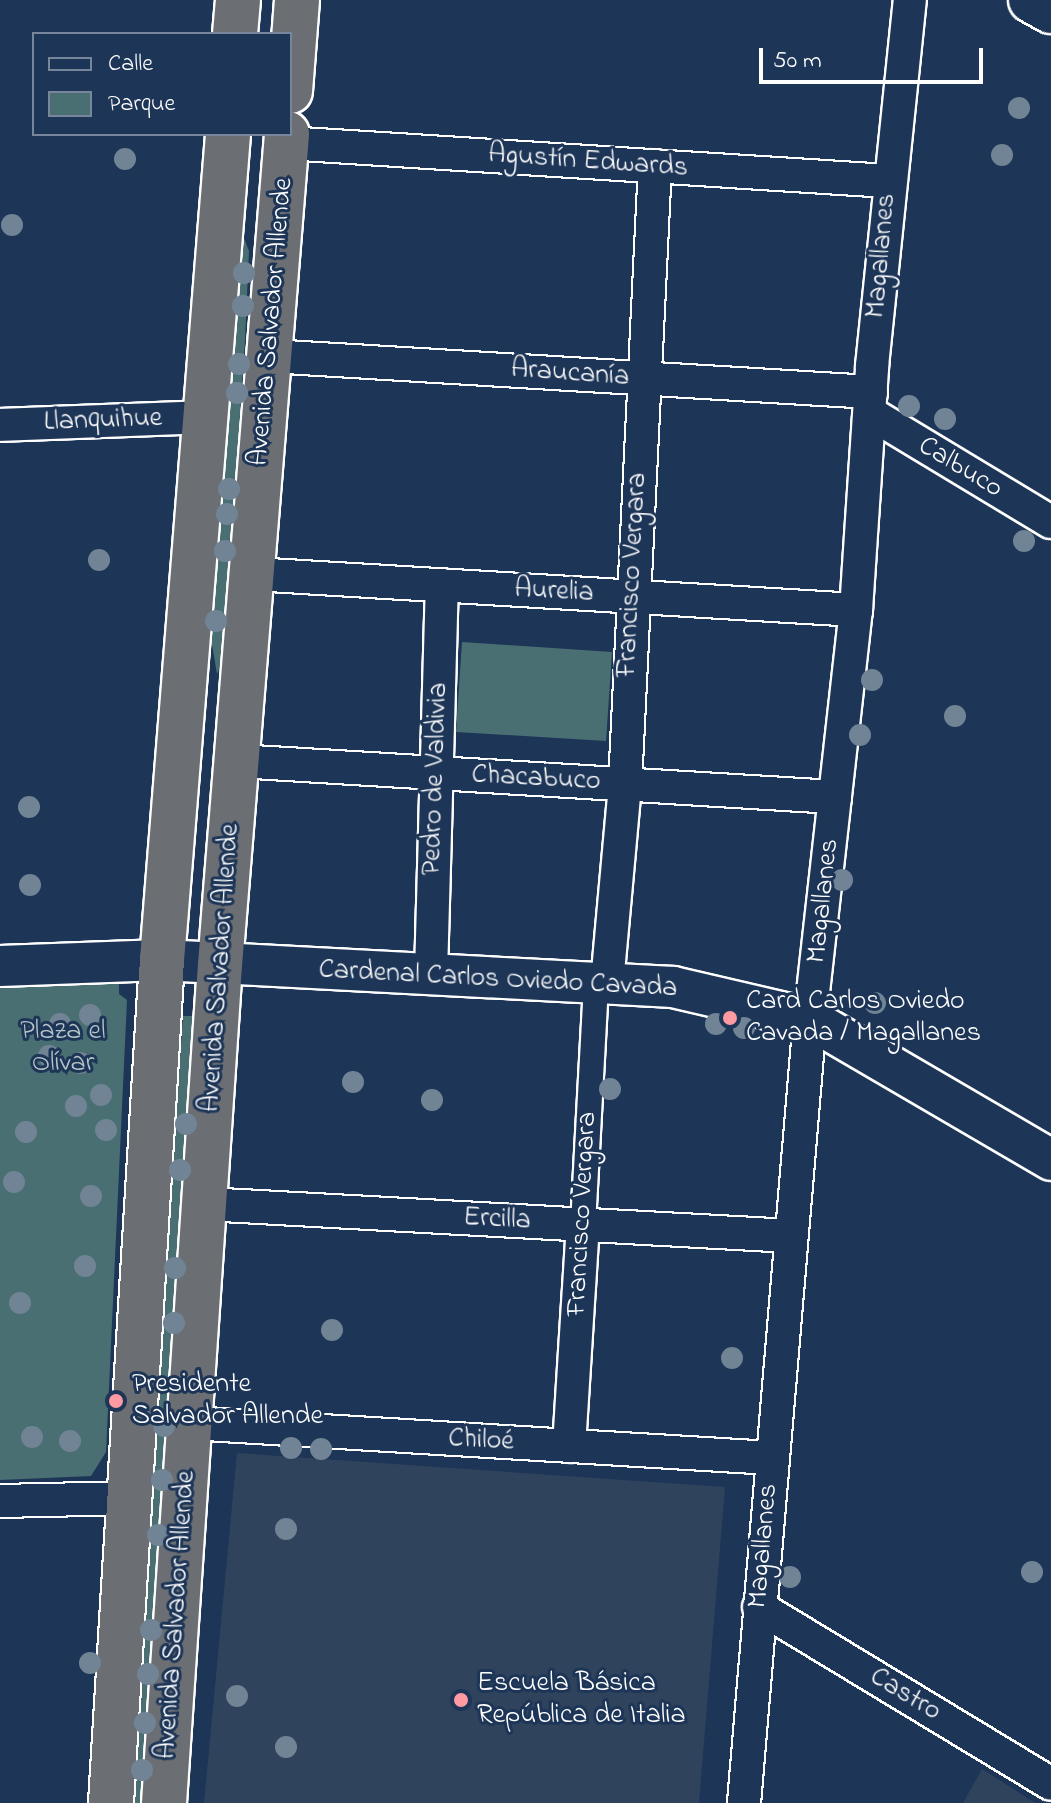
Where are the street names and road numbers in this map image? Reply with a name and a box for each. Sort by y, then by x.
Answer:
street label: Agustín Edwards [487,138,689,186]
street label: Avenida Salvador Allende [243,177,301,467]
street label: Magallanes [860,192,904,320]
street label: Araucanía [510,353,630,395]
street label: Llanquihue [43,402,163,440]
street label: Calbuco [912,430,1008,506]
street label: Francisco Vergara [611,472,655,678]
street label: Aurelia [514,573,594,611]
street label: Pedro de Valdivia [416,682,456,876]
street label: Chacabuco [471,759,601,799]
street label: Avenida Salvador Allende [194,823,248,1113]
street label: Magallanes [801,837,847,965]
street label: Cardenal Carlos Oviedo Cavada [318,954,678,1006]
street label: Francisco Vergara [561,1111,605,1317]
street label: Ercilla [462,1201,532,1239]
street label: Chiloé [447,1423,515,1459]
street label: Avenida Salvador Allende [150,1470,204,1760]
street label: Magallanes [742,1482,786,1610]
street label: Castro [863,1661,947,1729]

